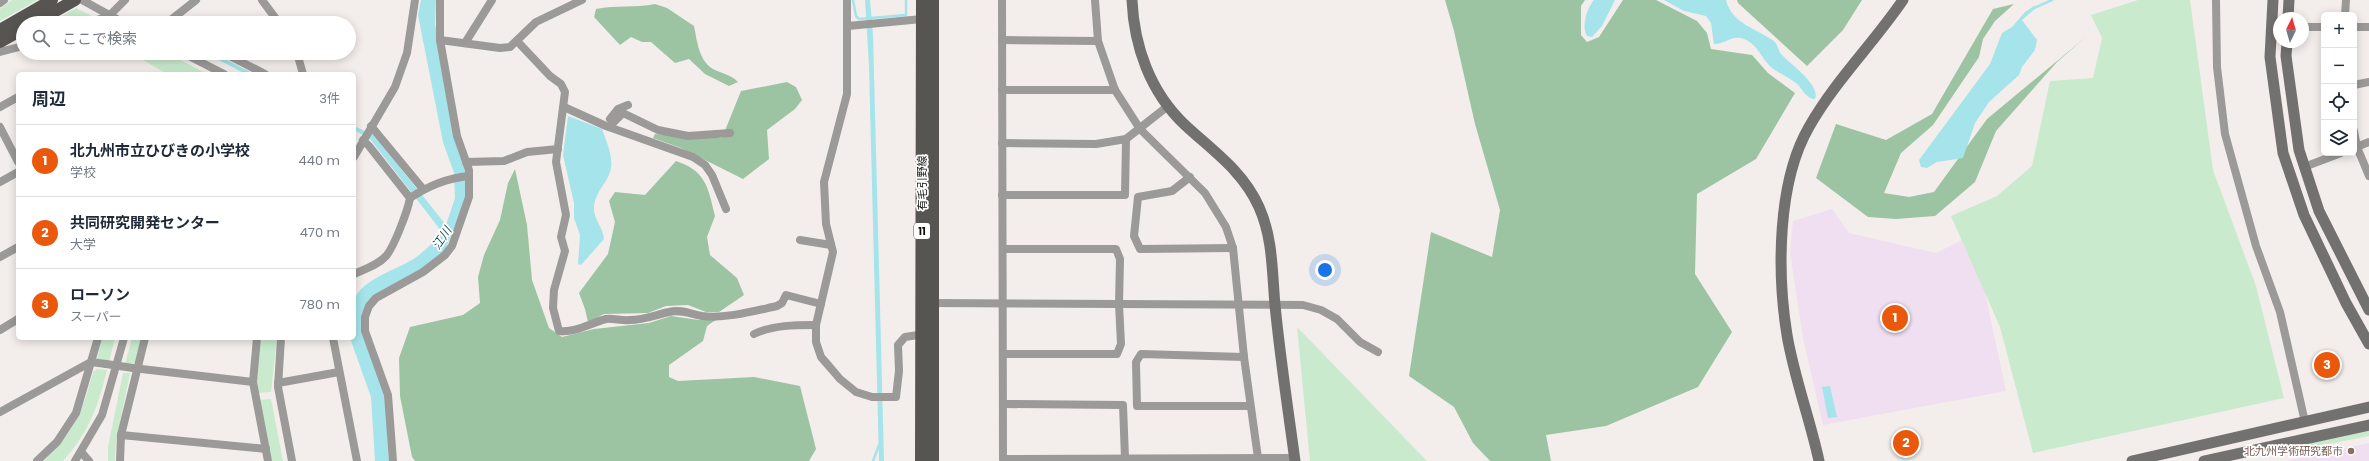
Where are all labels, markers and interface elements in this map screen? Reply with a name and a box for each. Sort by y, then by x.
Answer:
north arrow [2273,12,2309,48]
map controls [2321,12,2357,156]
button: + [2321,12,2357,48]
search box [16,16,356,60]
icon: search [30,27,52,49]
text: ここで検索 [62,28,137,49]
button: − [2321,48,2357,84]
button: locate [2321,84,2357,120]
text: 周辺 [32,87,66,111]
text: 3件 [319,89,340,108]
button: layers [2321,120,2357,156]
text: 北九州市立ひびきの小学校 [70,140,250,161]
text: 1 [43,151,47,170]
text: 440 m [299,151,340,170]
street label: 有毛引野線 [914,156,930,211]
text: 学校 [70,163,96,182]
text: 共同研究開発センター [70,212,220,233]
water label: 江川 [428,221,456,252]
text: 2 [41,223,49,242]
text: 470 m [300,223,340,242]
road number: 11 [914,223,930,239]
text: 大学 [70,235,96,254]
your location [1315,260,1335,280]
text: ローソン [70,284,130,305]
text: 3 [41,295,49,314]
text: 780 m [300,295,340,314]
pin: 1 [1882,303,1908,333]
text: スーパー [70,307,122,326]
pin: 3 [2314,350,2340,380]
pin: 2 [1893,428,1919,458]
place label: 北九州学術研究都市 [2244,443,2343,459]
marker: 北九州学術研究都市 [2346,446,2356,456]

